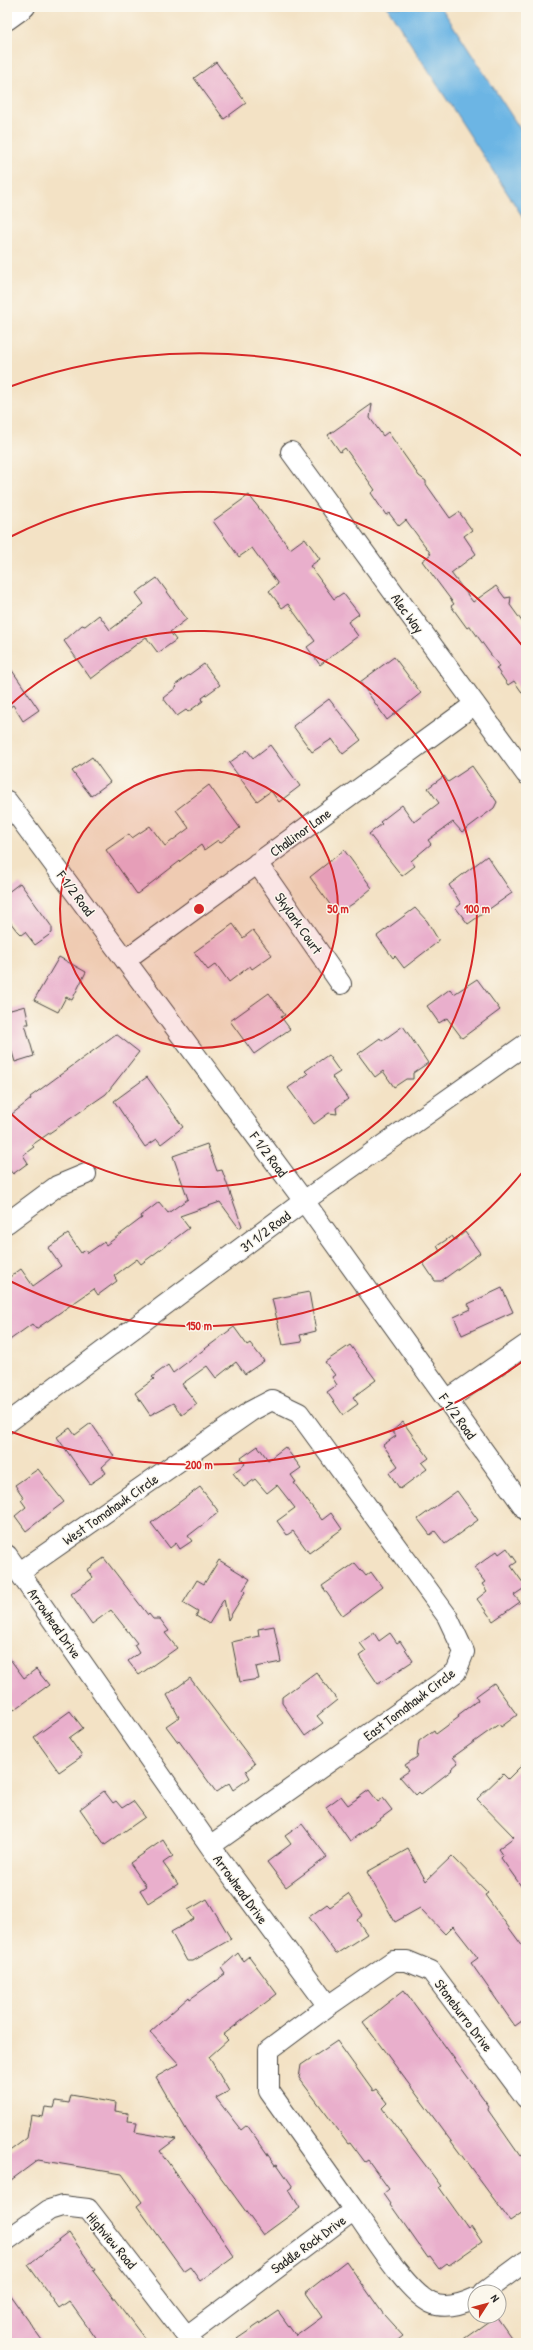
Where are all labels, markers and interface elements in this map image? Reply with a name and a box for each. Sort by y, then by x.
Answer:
street label: Alec Way [386,589,429,637]
street label: Challinor Lane [266,803,335,861]
street label: F 1/2 Road [52,866,100,920]
street label: Skylark Court [270,889,327,958]
text: 50 m [327,900,349,917]
text: 100 m [464,900,490,917]
centre of rings [192,902,206,916]
street label: F 1/2 Road [245,1127,293,1181]
street label: 31 1/2 Road [236,1206,294,1256]
text: 150 m [186,1317,212,1334]
street label: F 1/2 Road [434,1388,481,1443]
text: 200 m [185,1456,213,1473]
street label: West Tomahawk Circle [58,1469,162,1549]
street label: Arrowhead Drive [24,1584,86,1662]
street label: East Tomahawk Circle [359,1663,459,1745]
street label: Arrowhead Drive [209,1850,273,1928]
street label: Stoneburro Drive [430,1975,498,2055]
street label: Highview Road [82,2208,142,2273]
street label: Saddle Rock Drive [267,2210,350,2278]
north arrow [467,2284,507,2324]
text: N [488,2292,503,2305]

